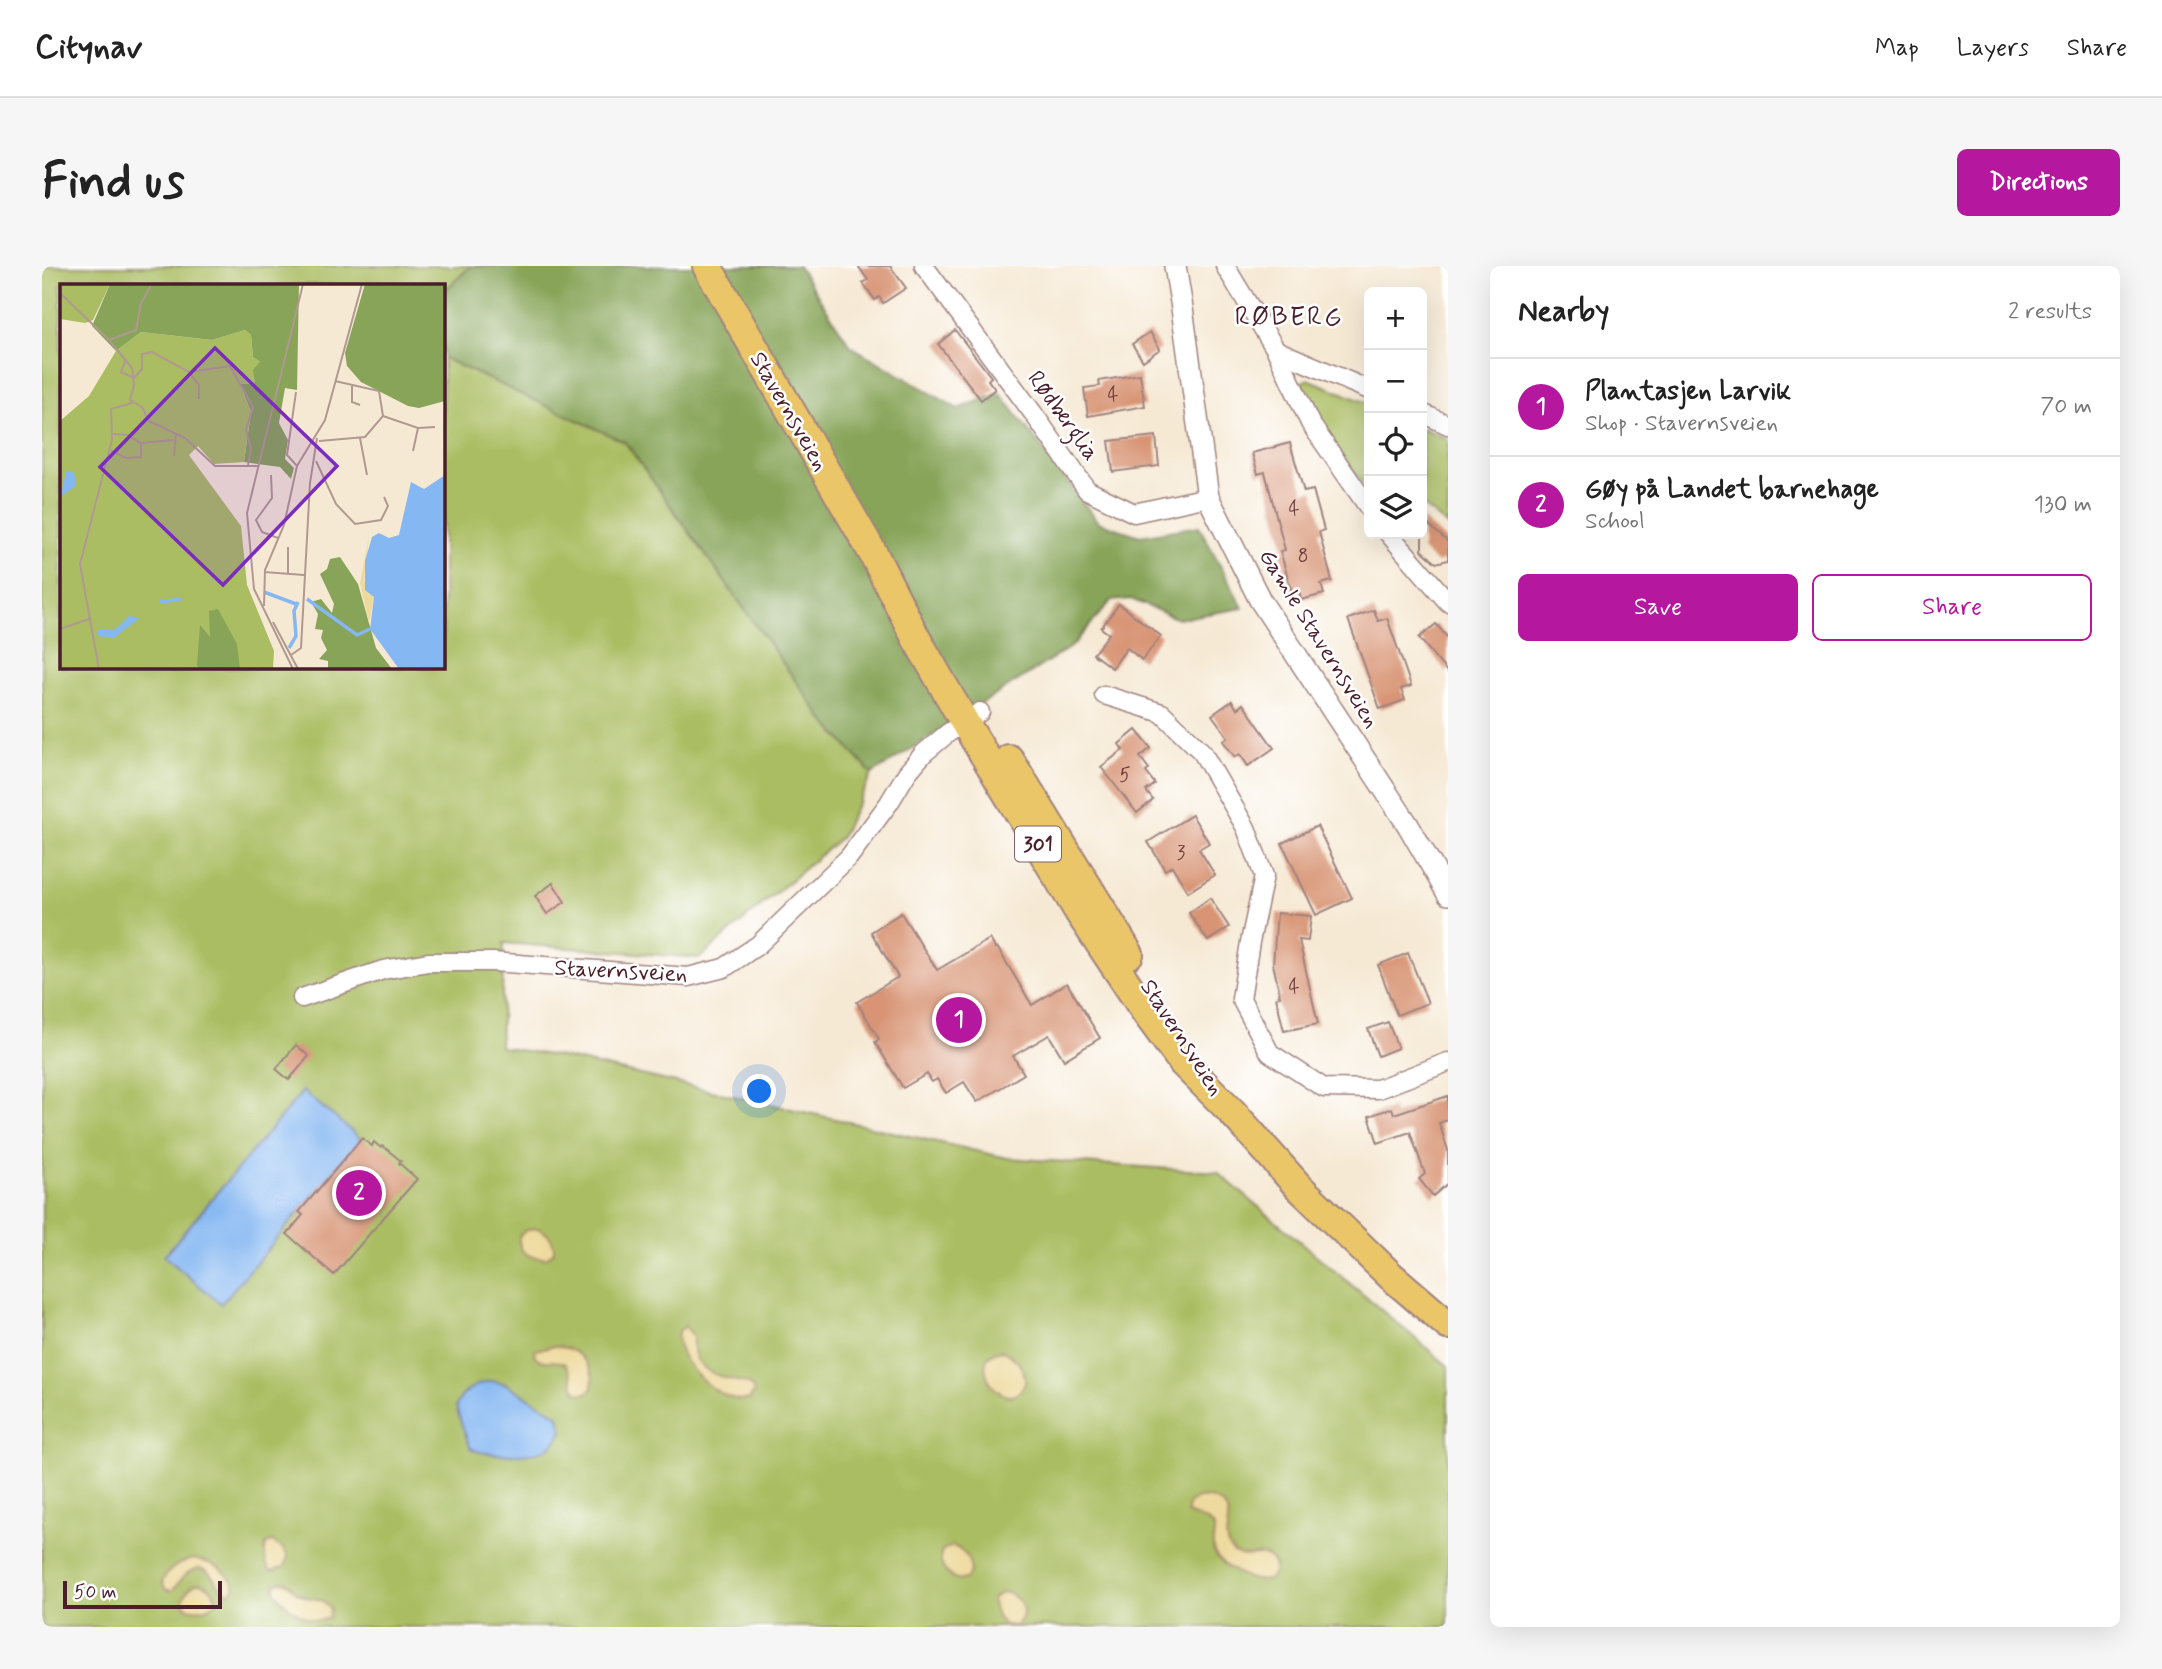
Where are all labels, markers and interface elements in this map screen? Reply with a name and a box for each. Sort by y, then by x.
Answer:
text: Citynav [35,26,142,70]
text: Map [1875,33,1919,64]
text: Layers [1957,33,2029,64]
text: Share [2067,33,2127,64]
button: Directions [1957,149,2120,216]
text: Find us [42,150,185,215]
inset map [60,284,444,668]
map controls [1364,287,1427,539]
button: + [1364,287,1427,350]
text: Nearby [1518,292,1609,331]
text: 2 results [2008,297,2092,327]
district label: RØBERG [1235,301,1343,335]
street label: Stavernsveien [742,347,835,477]
button: − [1364,350,1427,413]
street label: Rødberglia [1018,365,1105,468]
text: Plantasjen Larvik [1585,375,1791,409]
house number: 4 [1107,383,1119,408]
text: 1 [1536,392,1546,422]
text: 70 m [2040,392,2092,422]
text: Shop · Stavernsveien [1585,409,1778,439]
button: locate [1364,413,1427,476]
text: Gøy på Landet barnehage [1585,473,1879,507]
button: layers [1364,476,1427,539]
text: 2 [1535,490,1547,520]
text: 130 m [2034,490,2092,520]
house number: 4 [1288,497,1300,522]
text: School [1585,507,1645,537]
street label: Gamle Stavernsveien [1251,544,1386,734]
house number: 8 [1298,544,1308,569]
button: Save [1518,574,1798,641]
button: Share [1812,574,2092,641]
house number: 5 [1119,763,1131,788]
road number: 301 [1015,826,1061,862]
house number: 3 [1177,841,1186,866]
street label: Stavernsveien [554,954,688,990]
street label: Stavernsveien [1132,974,1230,1102]
house number: 4 [1288,975,1300,1000]
pin: 1 [936,994,982,1046]
your location [742,1074,776,1108]
pin: 2 [336,1167,382,1219]
scale bar [63,1578,222,1610]
text: 50 m [74,1580,117,1605]

